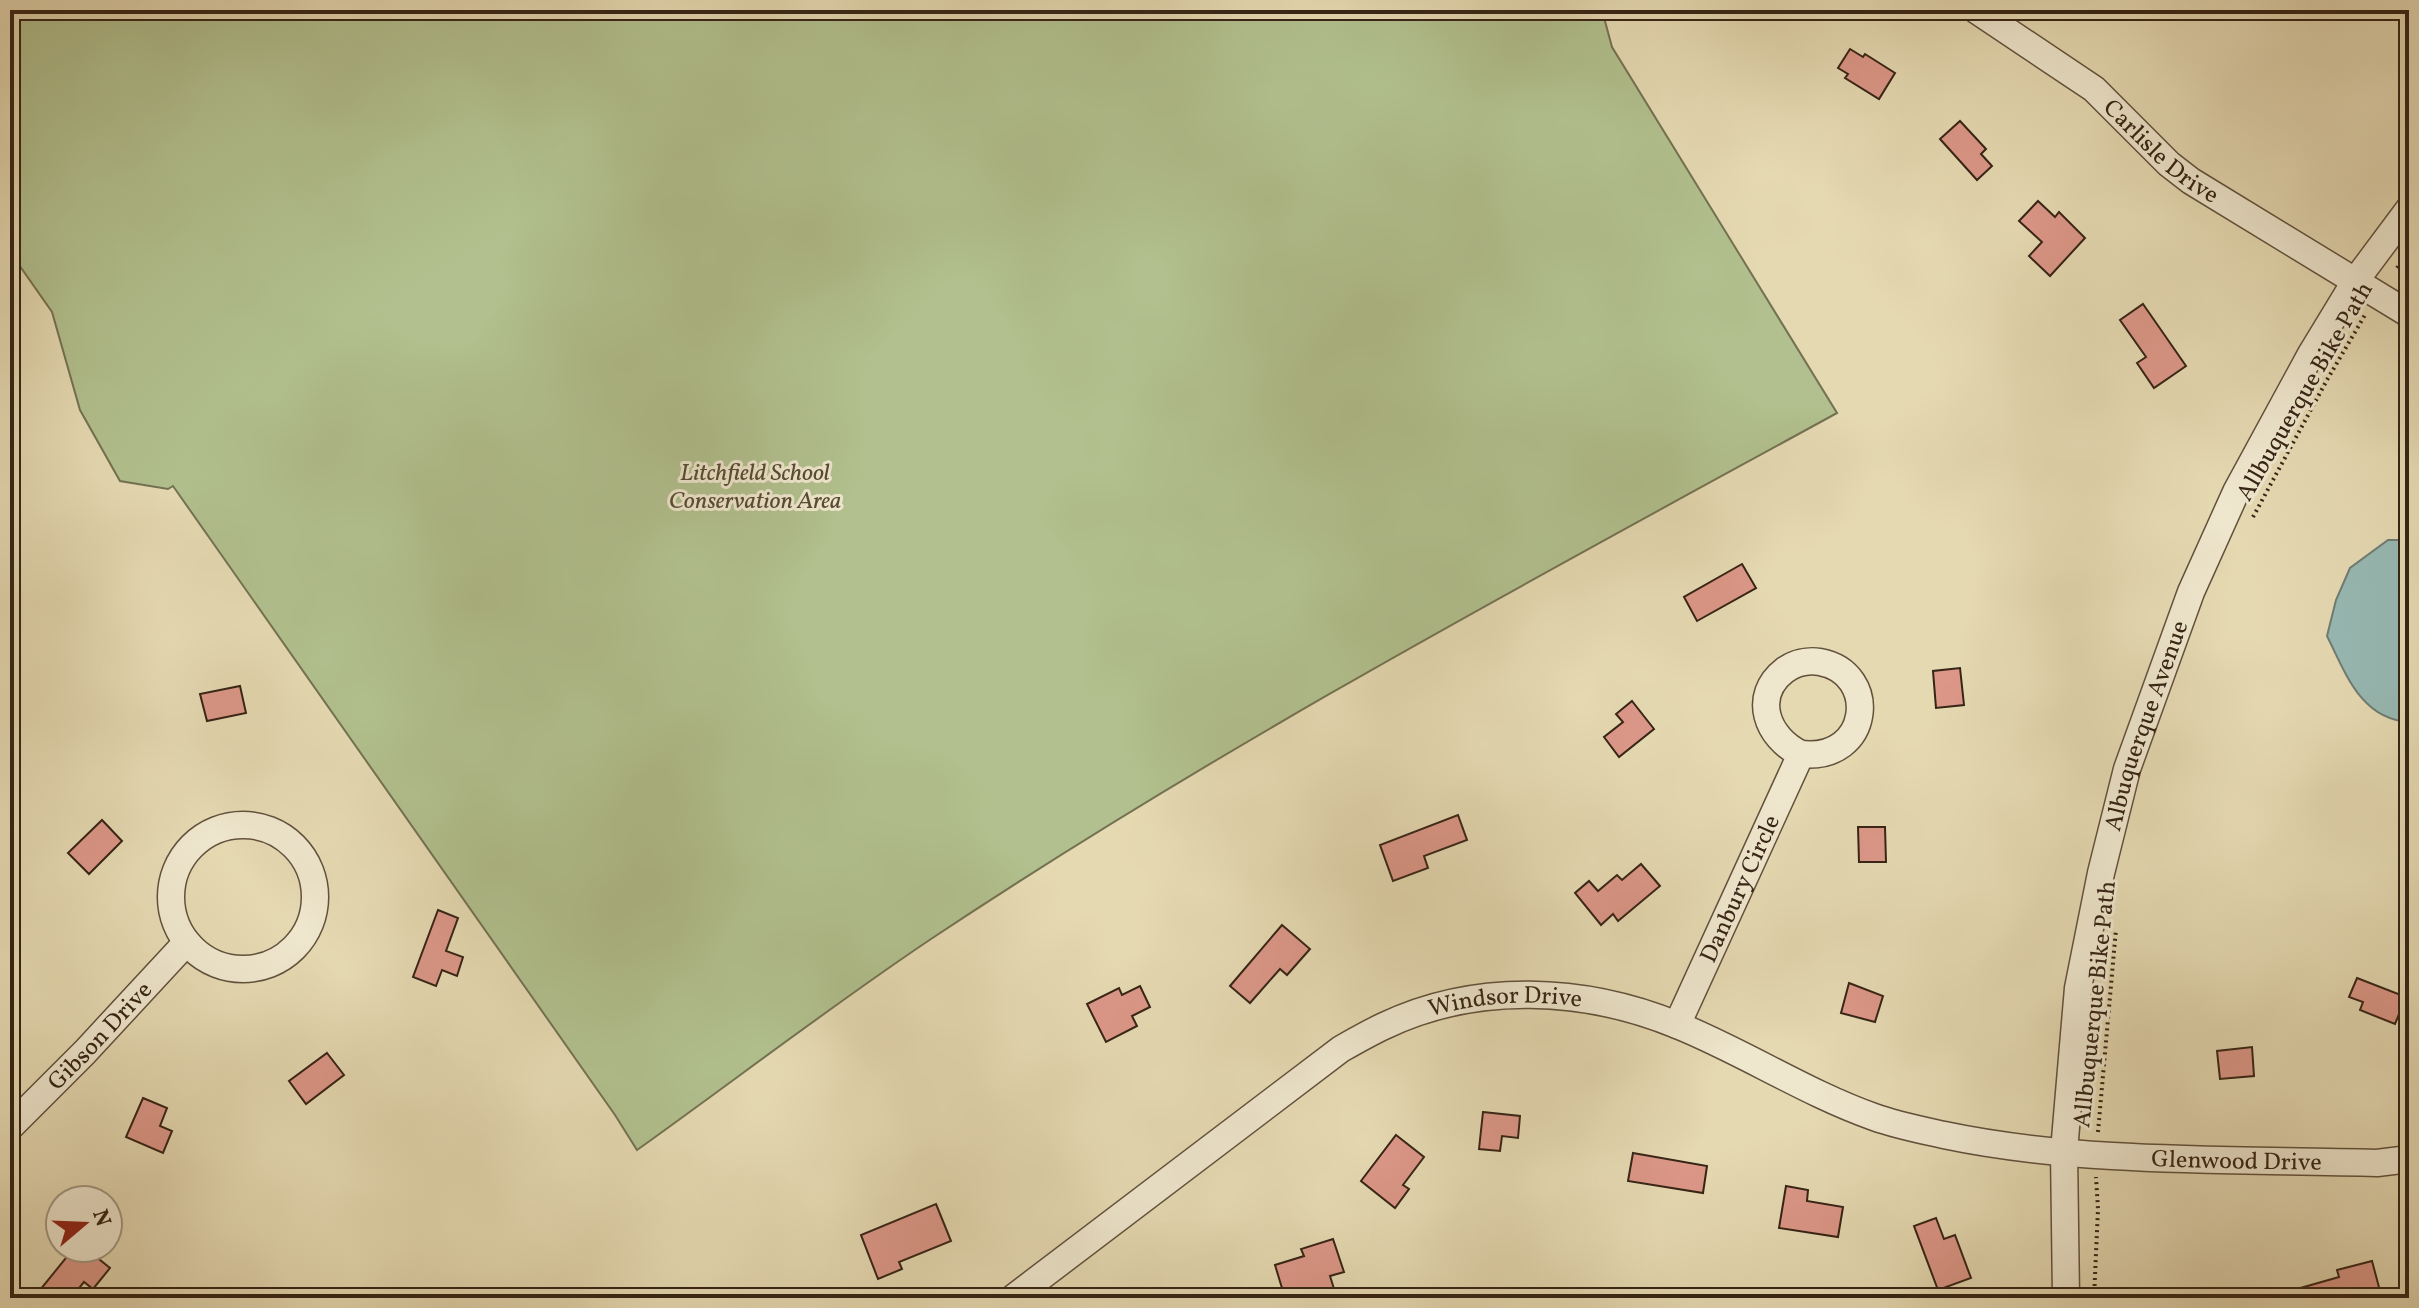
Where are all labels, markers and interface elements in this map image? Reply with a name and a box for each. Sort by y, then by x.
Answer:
street label: Carlisle Drive [2095,92,2225,213]
street label: Allbuquerque Bike Path [2229,276,2382,508]
park label: Litchfield School Conservation Area [669,457,841,519]
street label: Albuquerque Avenue [2097,616,2198,835]
street label: Danbury Circle [1693,810,1790,969]
street label: Allbuquerque Bike Path [2066,879,2126,1129]
street label: Gibson Drive [41,975,161,1099]
street label: Windsor Drive [1425,980,1584,1027]
street label: Glenwood Drive [2151,1143,2322,1181]
north arrow [44,1184,124,1264]
text: N [83,1206,118,1231]

